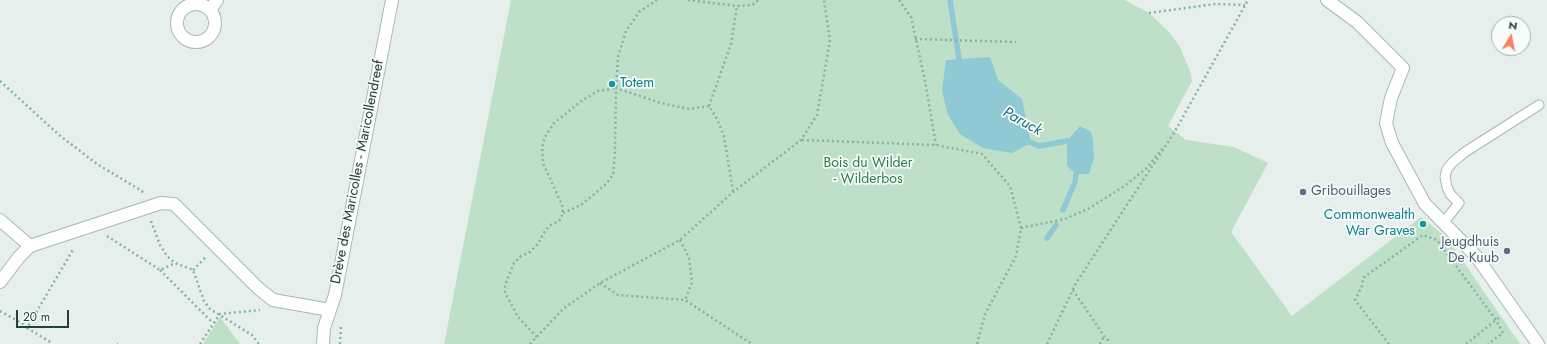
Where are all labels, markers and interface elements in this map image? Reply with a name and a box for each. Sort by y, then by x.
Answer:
north arrow [1491,16,1531,56]
text: N [1507,17,1519,34]
street label: Drève des Maricolles - Maricollendreef [328,59,388,285]
place label: Totem [620,76,654,92]
marker: Totem [607,79,617,89]
water label: Paruck [999,104,1045,140]
park label: Bois du Wilder - Wilderbos [823,156,913,188]
place label: Gribouillages [1311,184,1391,200]
marker: Gribouillages [1298,187,1308,197]
place label: Commonwealth War Graves [1324,208,1415,240]
marker: Commonwealth War Graves [1418,219,1428,229]
place label: Jeugdhuis De Kuub [1441,235,1499,268]
marker: Jeugdhuis De Kuub [1502,246,1512,256]
scale bar [18,302,71,328]
text: 20 m [23,308,50,326]

